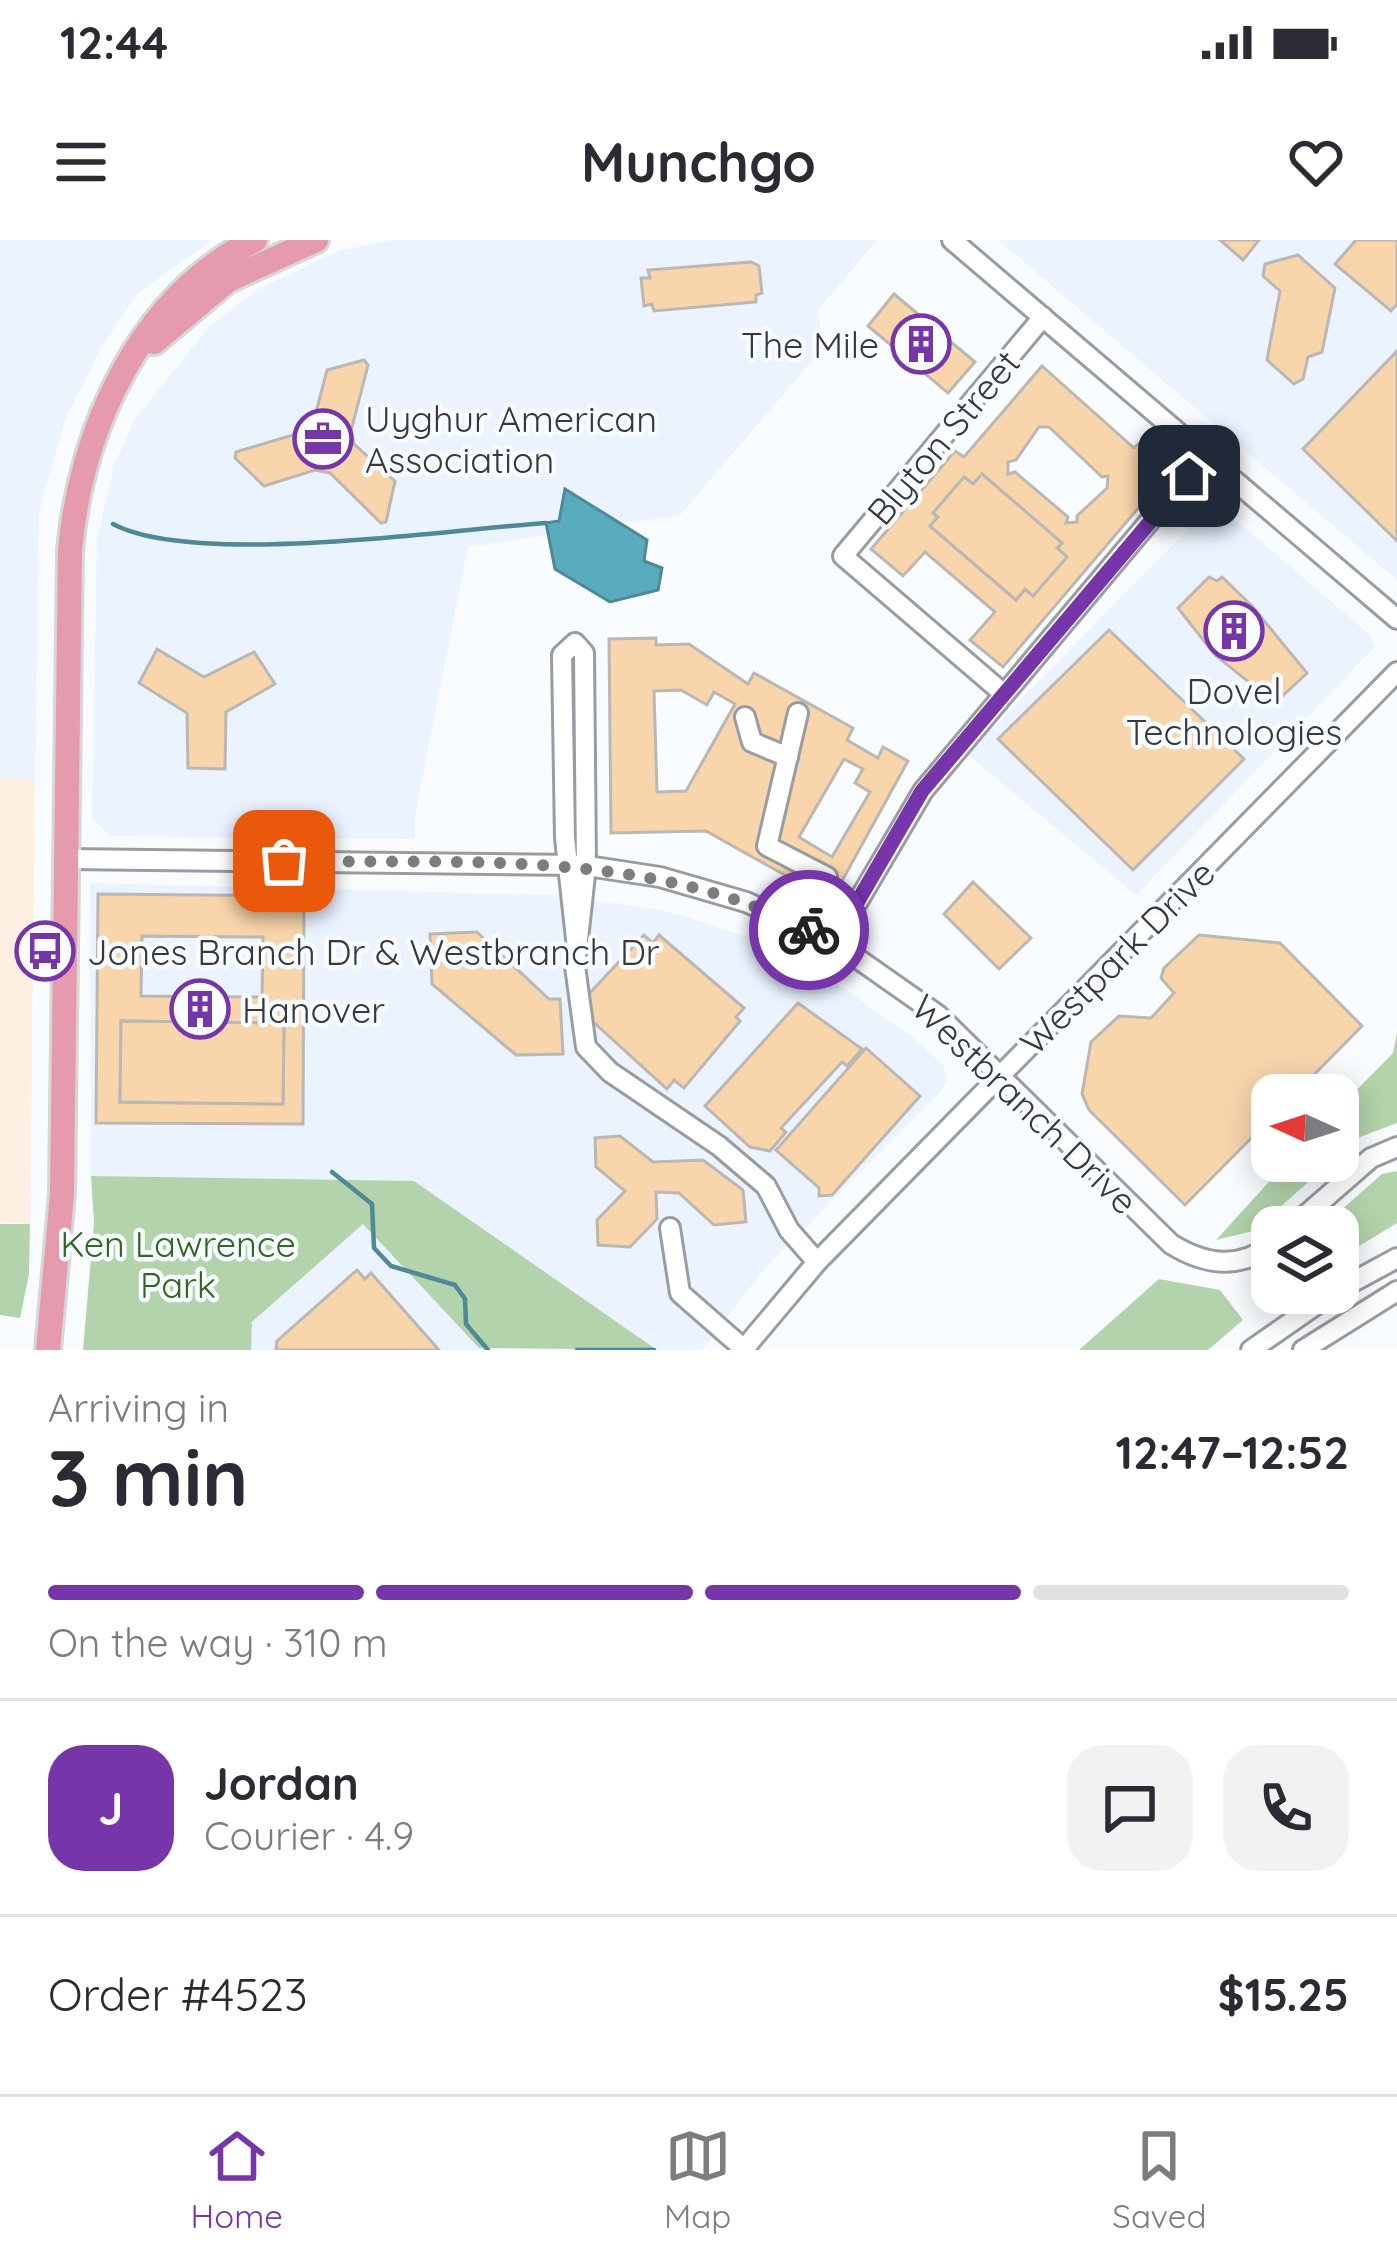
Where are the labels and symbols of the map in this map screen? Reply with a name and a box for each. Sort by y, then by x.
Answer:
building icon: The Mile [890,313,952,375]
place label: The Mile [741,322,879,367]
street label: Blyton Street [857,340,1029,534]
place label: Uyghur American Association [365,396,657,482]
office icon: Uyghur American Association [292,408,354,470]
pin [1138,425,1240,527]
building icon: Dovel Technologies [1203,600,1265,662]
place label: Dovel Technologies [1126,668,1342,754]
pin [233,810,335,912]
street label: Westpark Drive [1010,850,1224,1064]
courier [749,870,869,990]
bus stop icon: Jones Branch Dr & Westbranch Dr [14,920,76,982]
place label: Jones Branch Dr & Westbranch Dr [87,929,660,974]
building icon: Hanover [169,978,231,1040]
street label: Westbranch Drive [903,985,1147,1223]
place label: Hanover [242,987,385,1032]
north arrow [1251,1074,1359,1182]
park label: Ken Lawrence Park [60,1221,296,1307]

